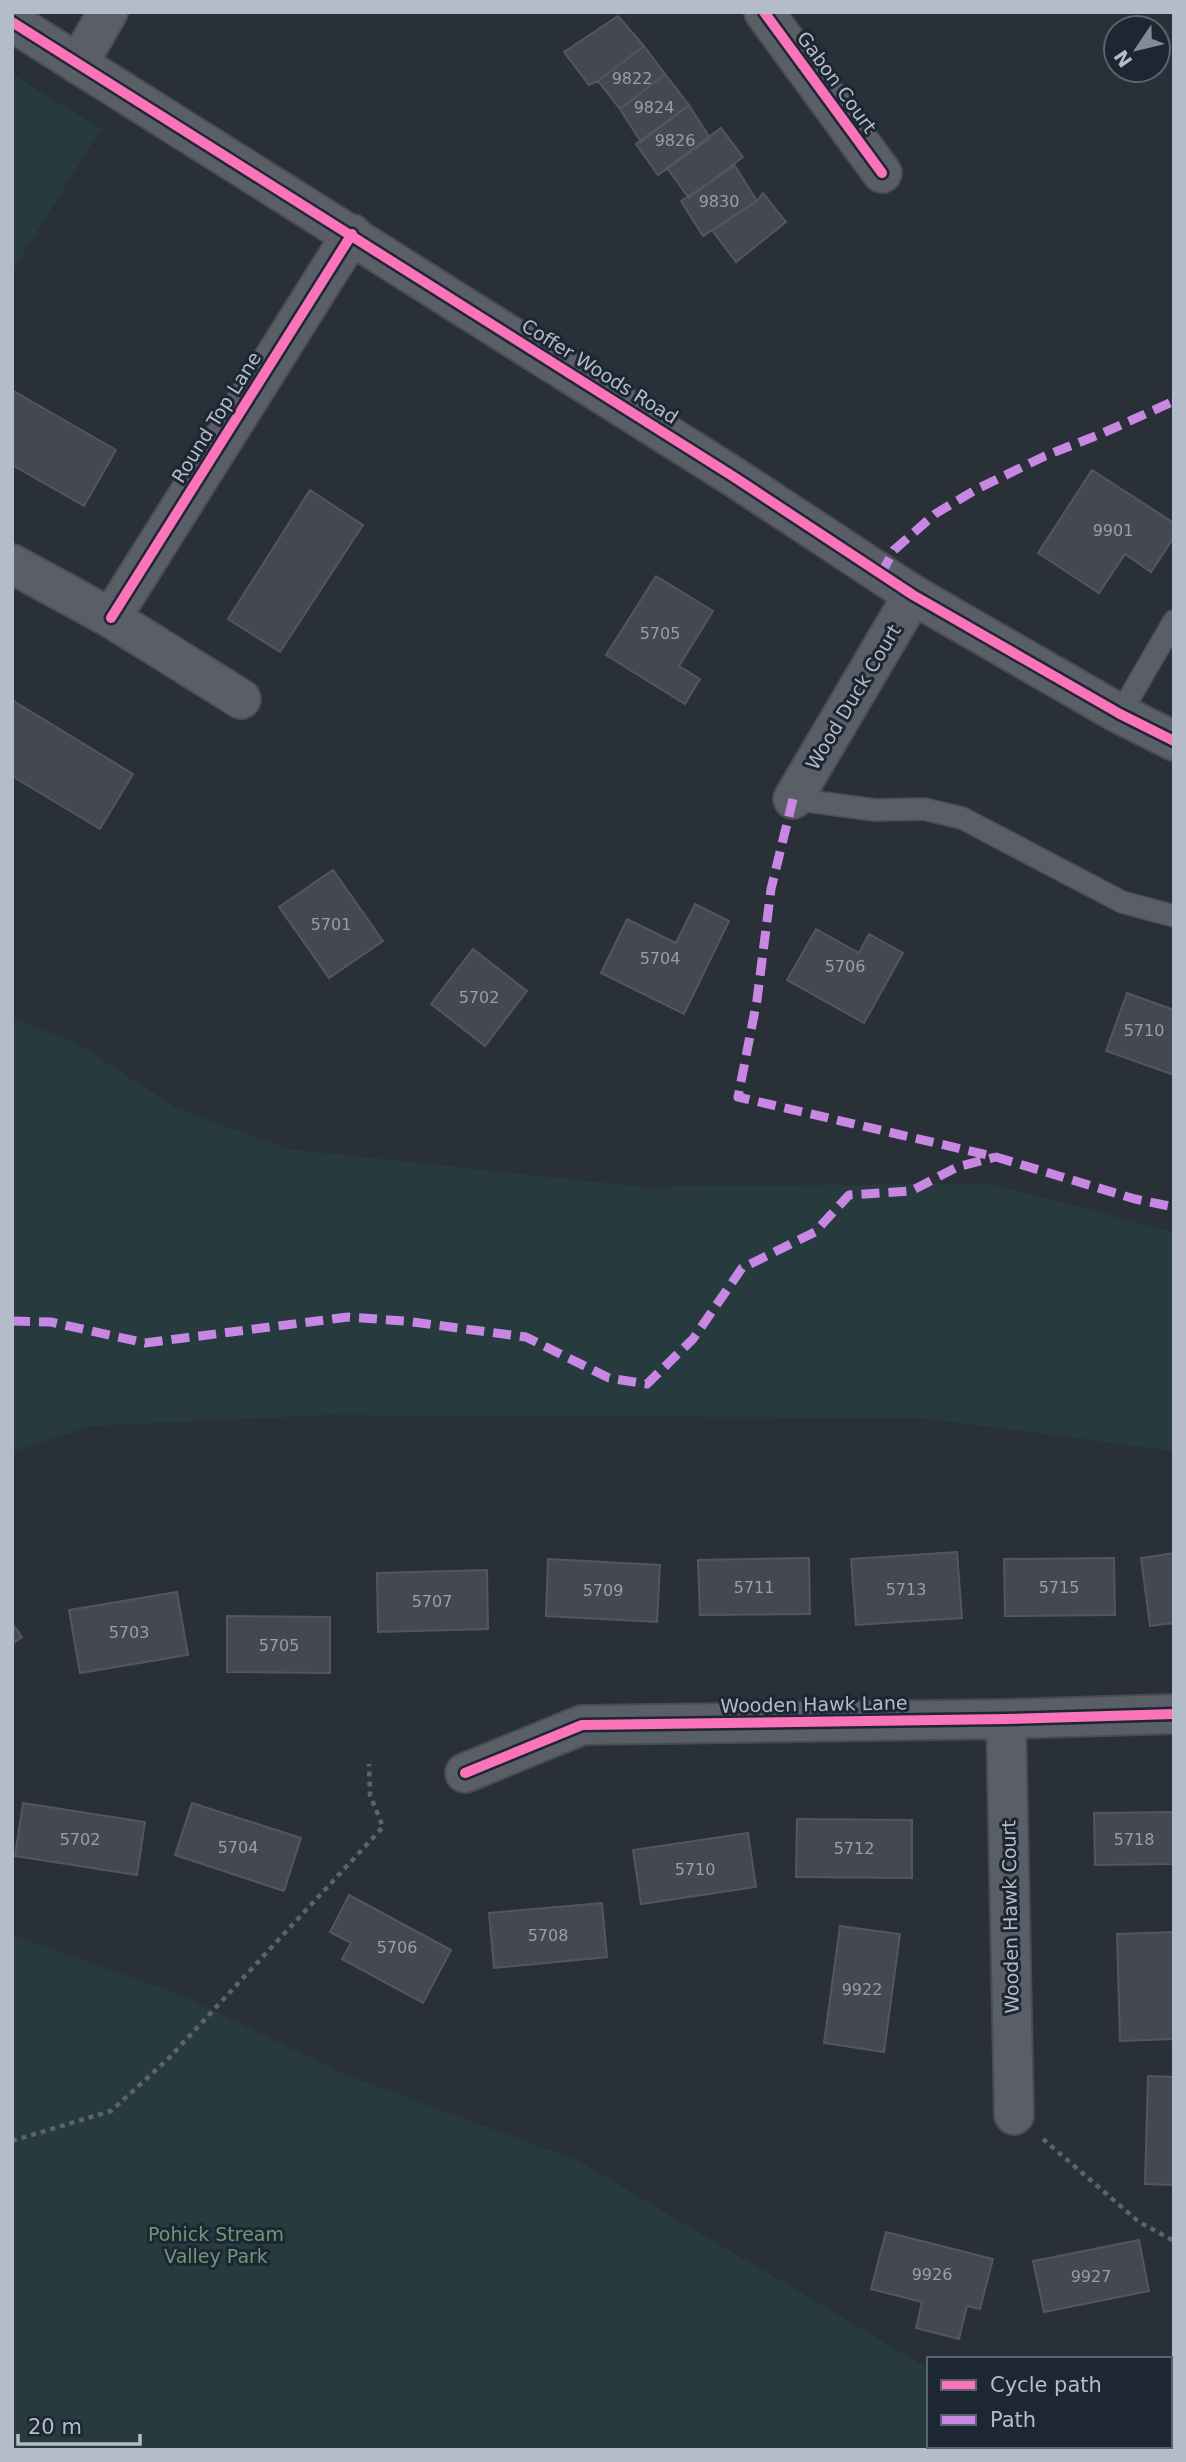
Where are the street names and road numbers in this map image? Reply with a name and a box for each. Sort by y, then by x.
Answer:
street label: Gabon Court [793,27,881,137]
street label: Coffer Woods Road [518,314,682,428]
street label: Round Top Lane [167,347,265,487]
street label: Wood Duck Court [801,620,905,774]
street label: Wooden Hawk Lane [720,1691,908,1717]
street label: Wooden Hawk Court [997,1820,1023,2014]

